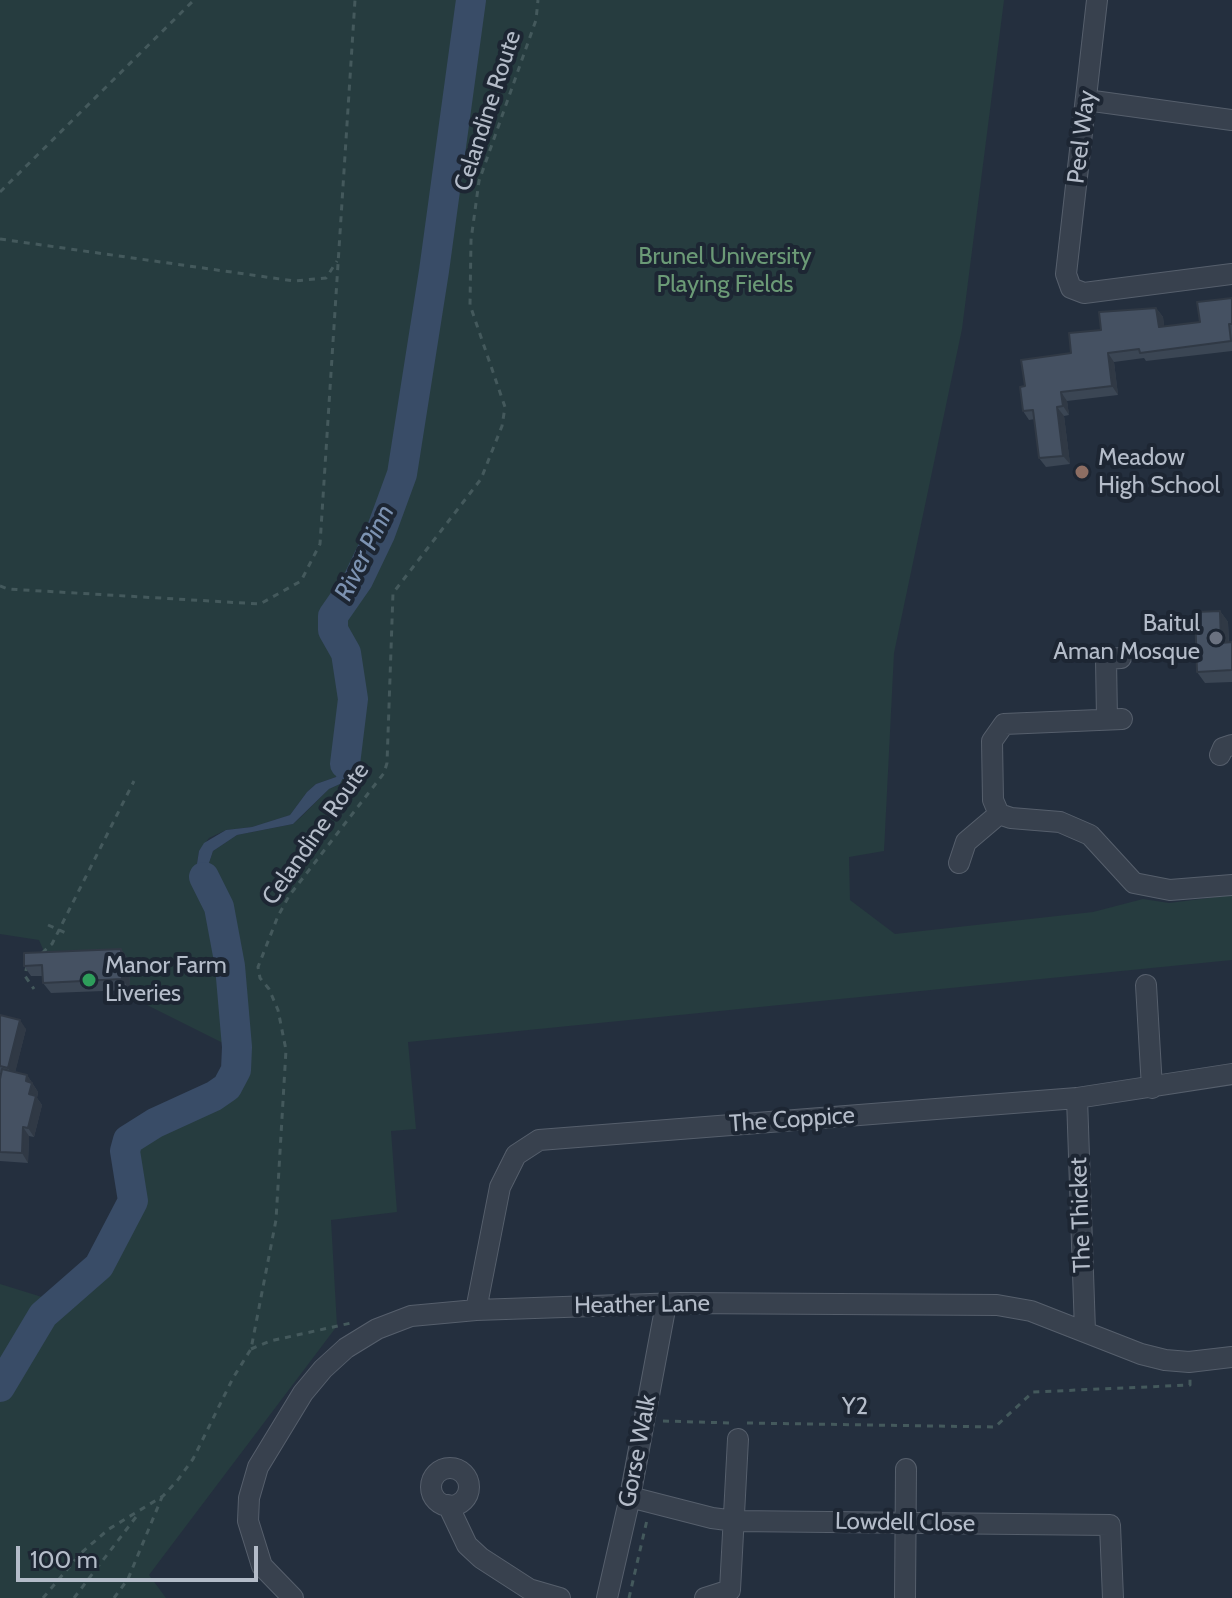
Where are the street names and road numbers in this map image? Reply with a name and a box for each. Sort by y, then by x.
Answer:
street label: Celandine Route [449,27,527,195]
street label: Peel Way [1062,89,1102,185]
street label: Celandine Route [256,757,376,911]
street label: The Coppice [728,1101,856,1139]
street label: The Thicket [1065,1157,1097,1273]
street label: Heather Lane [574,1289,710,1321]
street label: Gorse Walk [613,1392,663,1510]
street label: Y2 [842,1392,868,1422]
street label: Lowdell Close [835,1507,975,1539]

